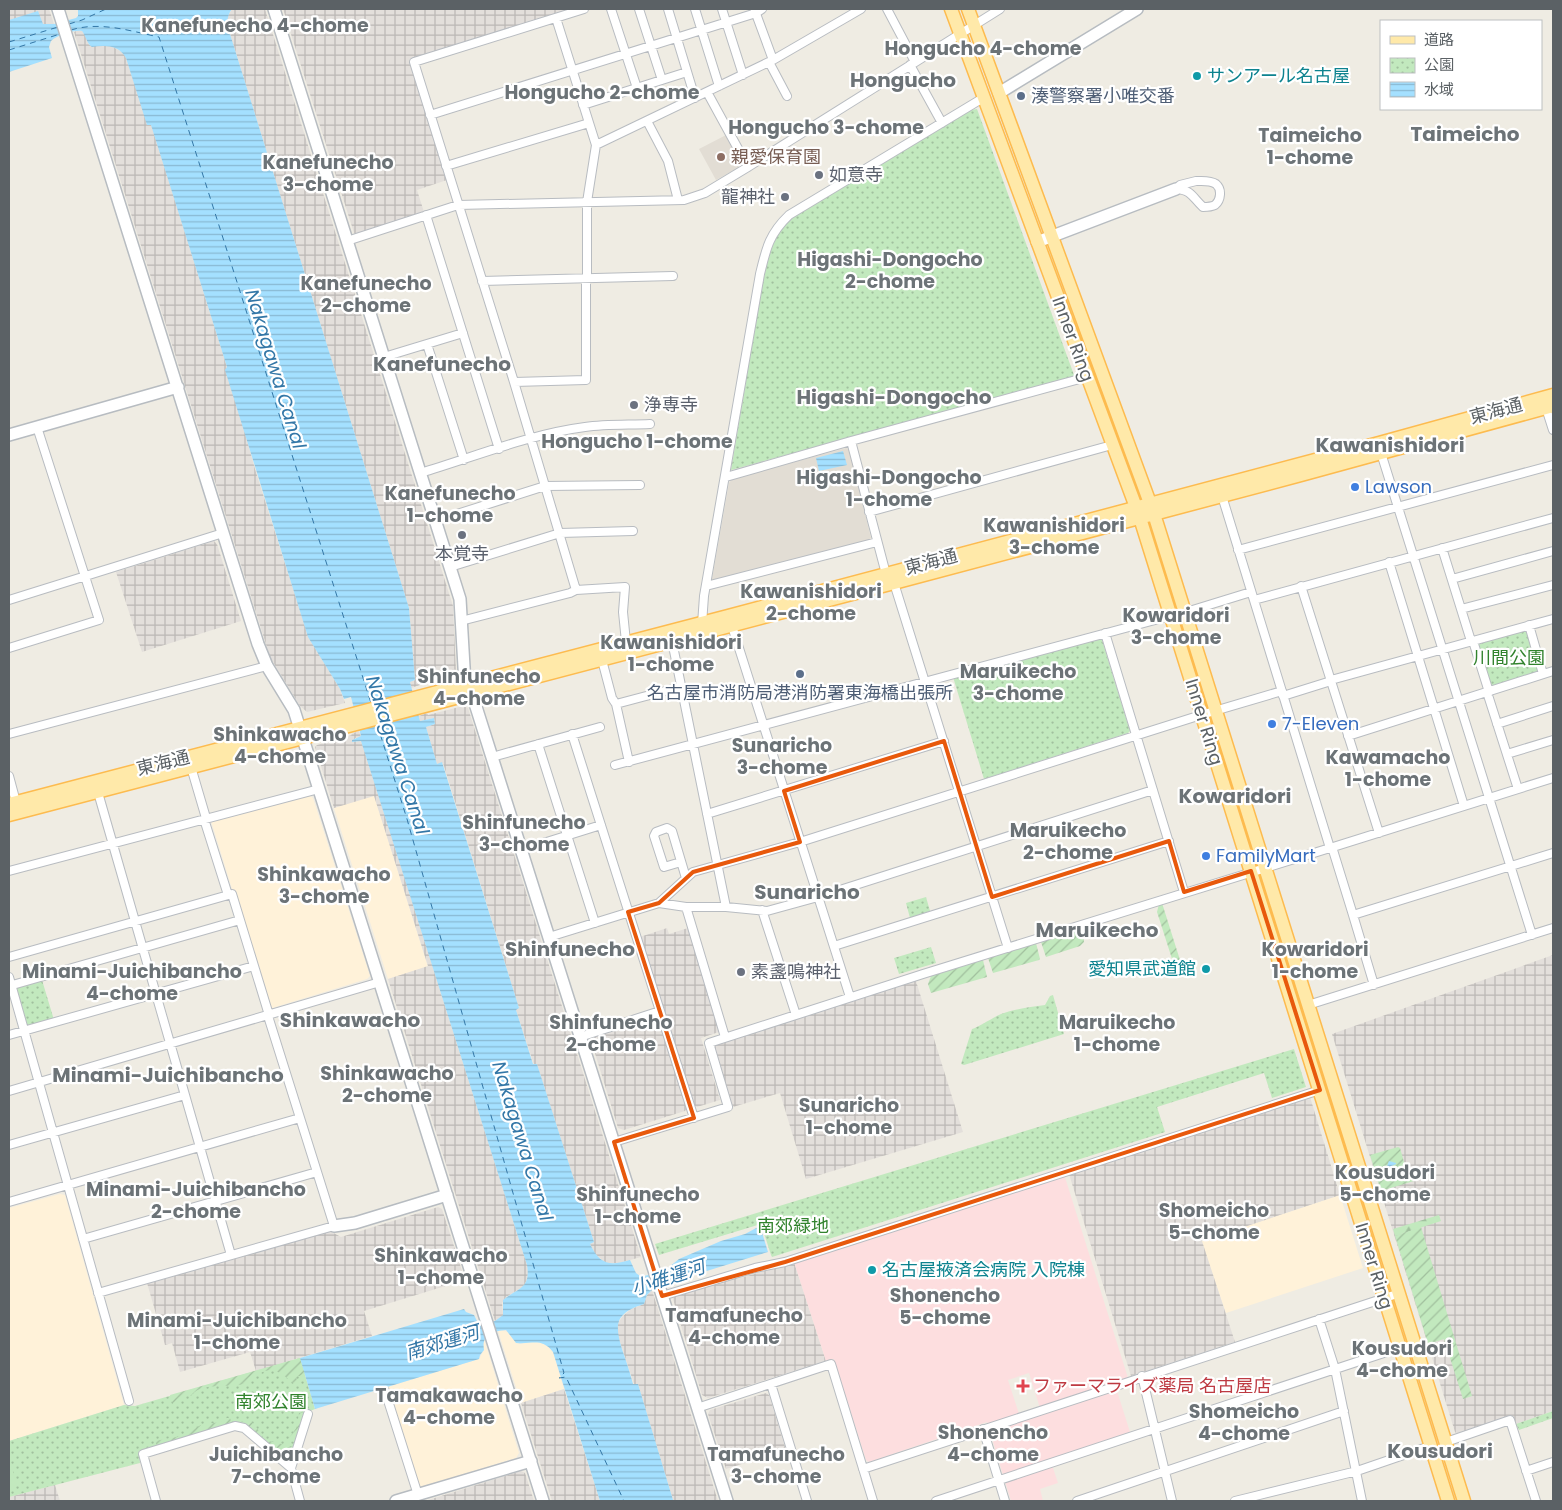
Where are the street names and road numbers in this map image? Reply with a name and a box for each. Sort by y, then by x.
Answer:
street label: Inner Ring [1046,293,1100,385]
street label: 東海通 [1467,391,1525,430]
street label: 東海通 [902,542,960,581]
street label: Inner Ring [1179,676,1229,768]
street label: 東海通 [134,744,192,781]
street label: Inner Ring [1349,1220,1399,1312]

